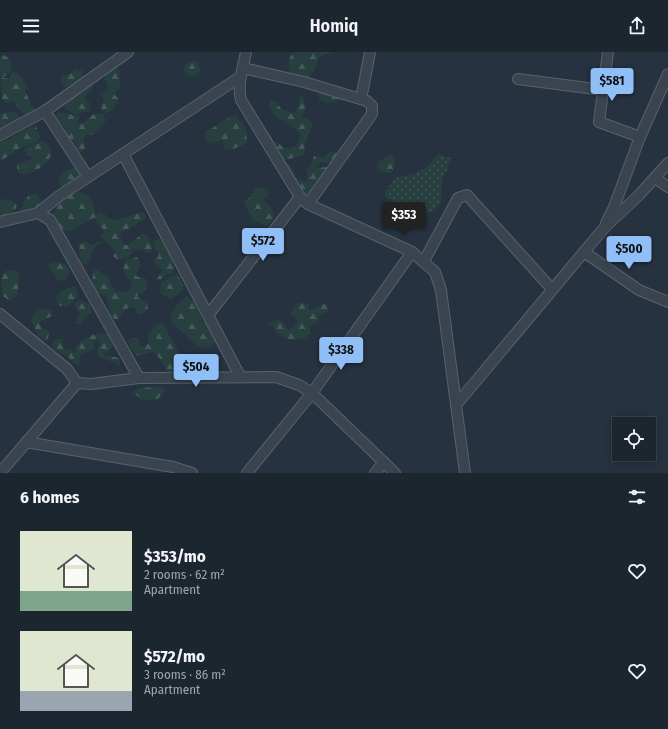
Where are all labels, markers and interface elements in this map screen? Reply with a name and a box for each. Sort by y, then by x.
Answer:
icon: menu [20,15,42,37]
text: Homiq [310,15,358,37]
icon: share [626,15,648,37]
pin: $581 [588,68,636,102]
text: $581 [600,73,624,88]
pin: $353 [380,202,428,236]
text: $353 [391,207,417,222]
pin: $572 [239,228,287,262]
text: $572 [251,233,275,248]
pin: $500 [605,236,653,270]
text: $500 [615,241,643,256]
pin: $338 [317,337,365,371]
text: $338 [328,342,354,357]
pin: $504 [172,354,220,388]
text: $504 [183,359,209,374]
map controls [612,417,656,461]
button: locate [612,417,656,461]
icon: filters [626,486,648,508]
text: 6 homes [20,487,79,508]
text: $353/mo [144,546,206,567]
icon: home [52,547,100,595]
icon: heart [626,560,648,582]
text: 2 rooms · 62 m² [144,567,225,582]
text: Apartment [144,582,200,597]
text: $572/mo [144,646,205,667]
icon: home [52,647,100,695]
icon: heart [626,660,648,682]
text: 3 rooms · 86 m² [144,667,226,682]
text: Apartment [144,682,200,697]

